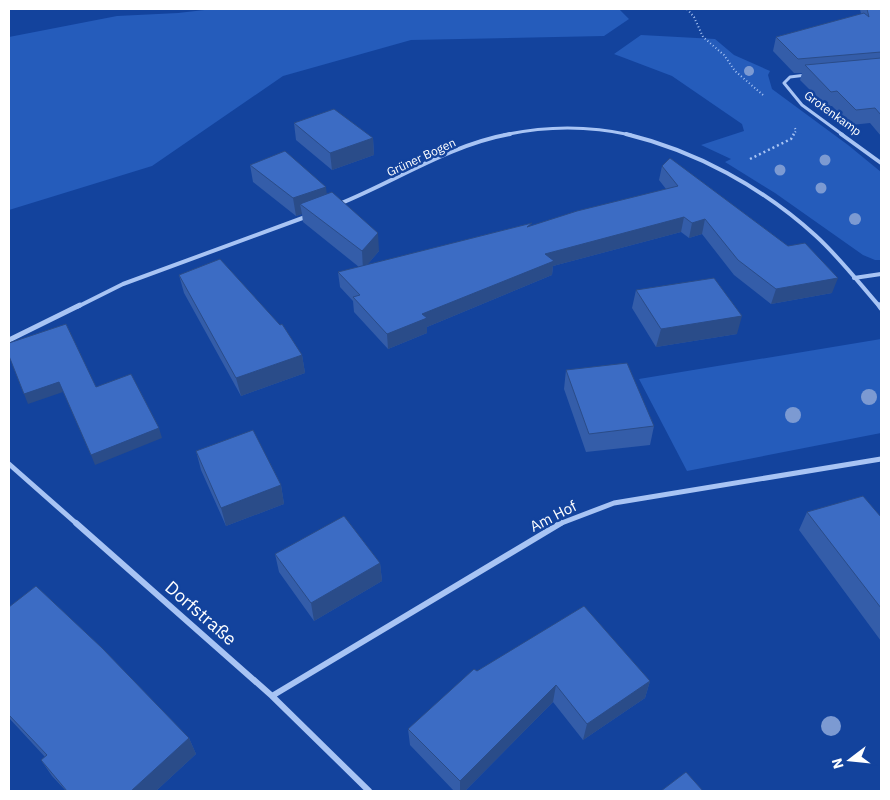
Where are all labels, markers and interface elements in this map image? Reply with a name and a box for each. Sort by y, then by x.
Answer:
street label: Grotenkamp [801,87,865,139]
street label: Grüner Bogen [384,134,458,180]
street label: Am Hof [526,496,580,536]
street label: Dorfstraße [161,576,242,650]
north arrow [825,735,875,785]
text: N [827,756,848,771]

